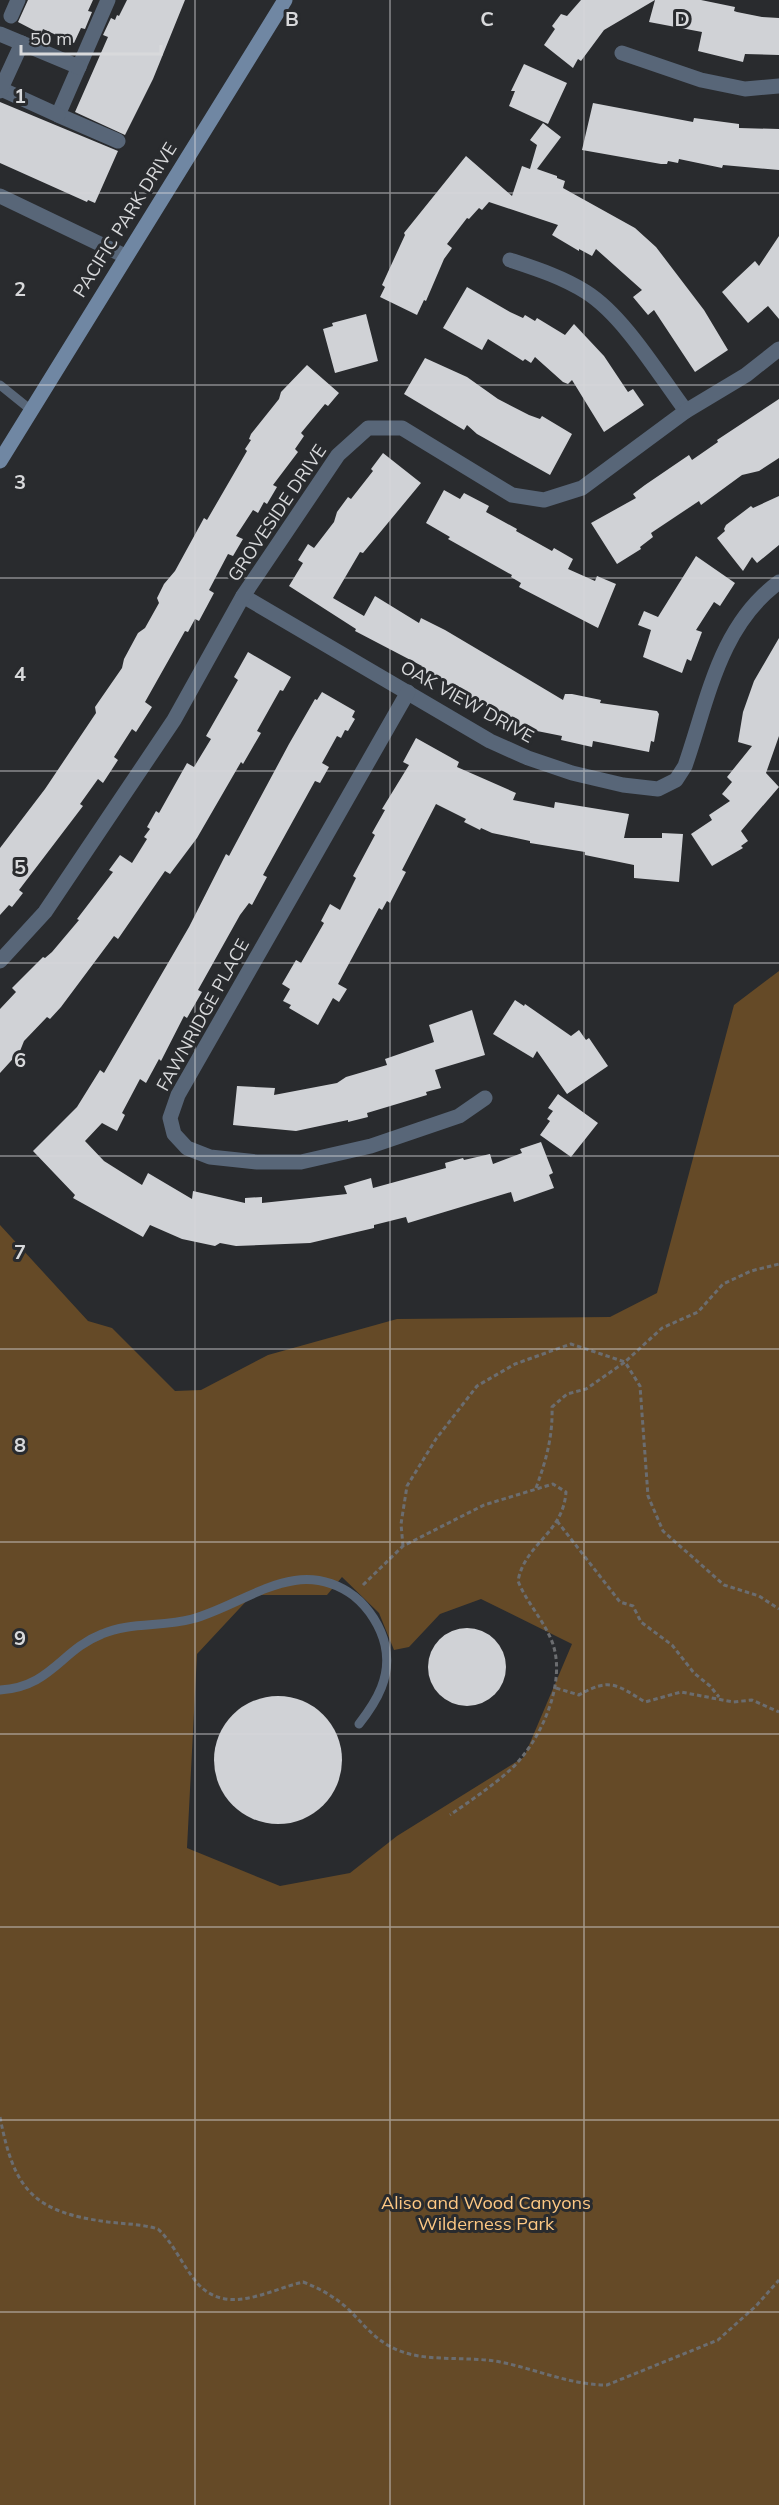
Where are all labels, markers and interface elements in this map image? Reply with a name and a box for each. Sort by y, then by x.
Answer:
text: B [285,6,299,31]
text: C [480,6,494,31]
text: D [674,6,690,31]
scale bar [21,18,160,56]
text: 50 m [30,27,72,50]
text: 1 [14,83,26,108]
street label: PACIFIC PARK DRIVE [68,138,182,301]
text: 2 [14,276,26,301]
street label: GROVESIDE DRIVE [222,440,331,586]
text: 3 [14,469,26,494]
street label: OAK VIEW DRIVE [396,655,538,748]
text: 4 [14,661,26,686]
text: 5 [14,854,26,879]
street label: FAWNRIDGE PLACE [151,934,254,1095]
text: 6 [14,1047,26,1072]
text: 7 [14,1239,26,1264]
text: 8 [14,1432,26,1457]
text: 9 [14,1625,26,1650]
park label: Aliso and Wood Canyons Wilderness Park [381,2191,591,2235]

